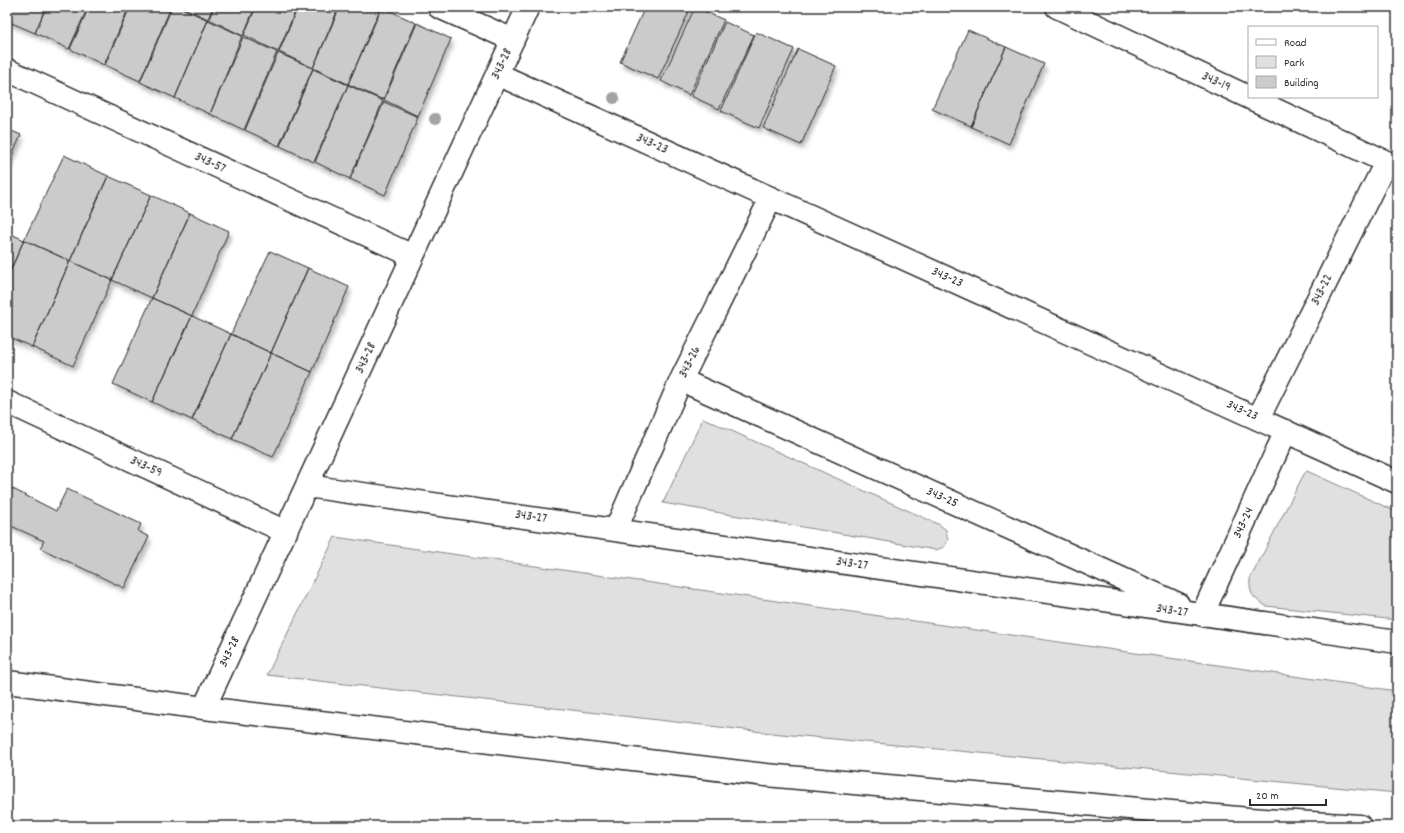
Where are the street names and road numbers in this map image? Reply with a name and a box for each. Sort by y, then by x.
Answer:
street label: 343-28 [487,45,517,83]
street label: 343-19 [1198,67,1234,97]
street label: 343-23 [633,129,671,159]
street label: 343-57 [191,148,229,178]
street label: 343-23 [928,263,966,293]
street label: 343-22 [1306,271,1338,309]
street label: 343-28 [351,339,381,377]
street label: 343-26 [674,343,706,381]
street label: 343-23 [1223,396,1261,426]
street label: 343-59 [127,451,165,483]
street label: 343-25 [923,483,961,513]
street label: 343-24 [1229,504,1259,542]
street label: 343-27 [514,505,548,529]
street label: 343-27 [835,552,869,576]
street label: 343-27 [1155,599,1189,623]
street label: 343-28 [215,633,245,671]

